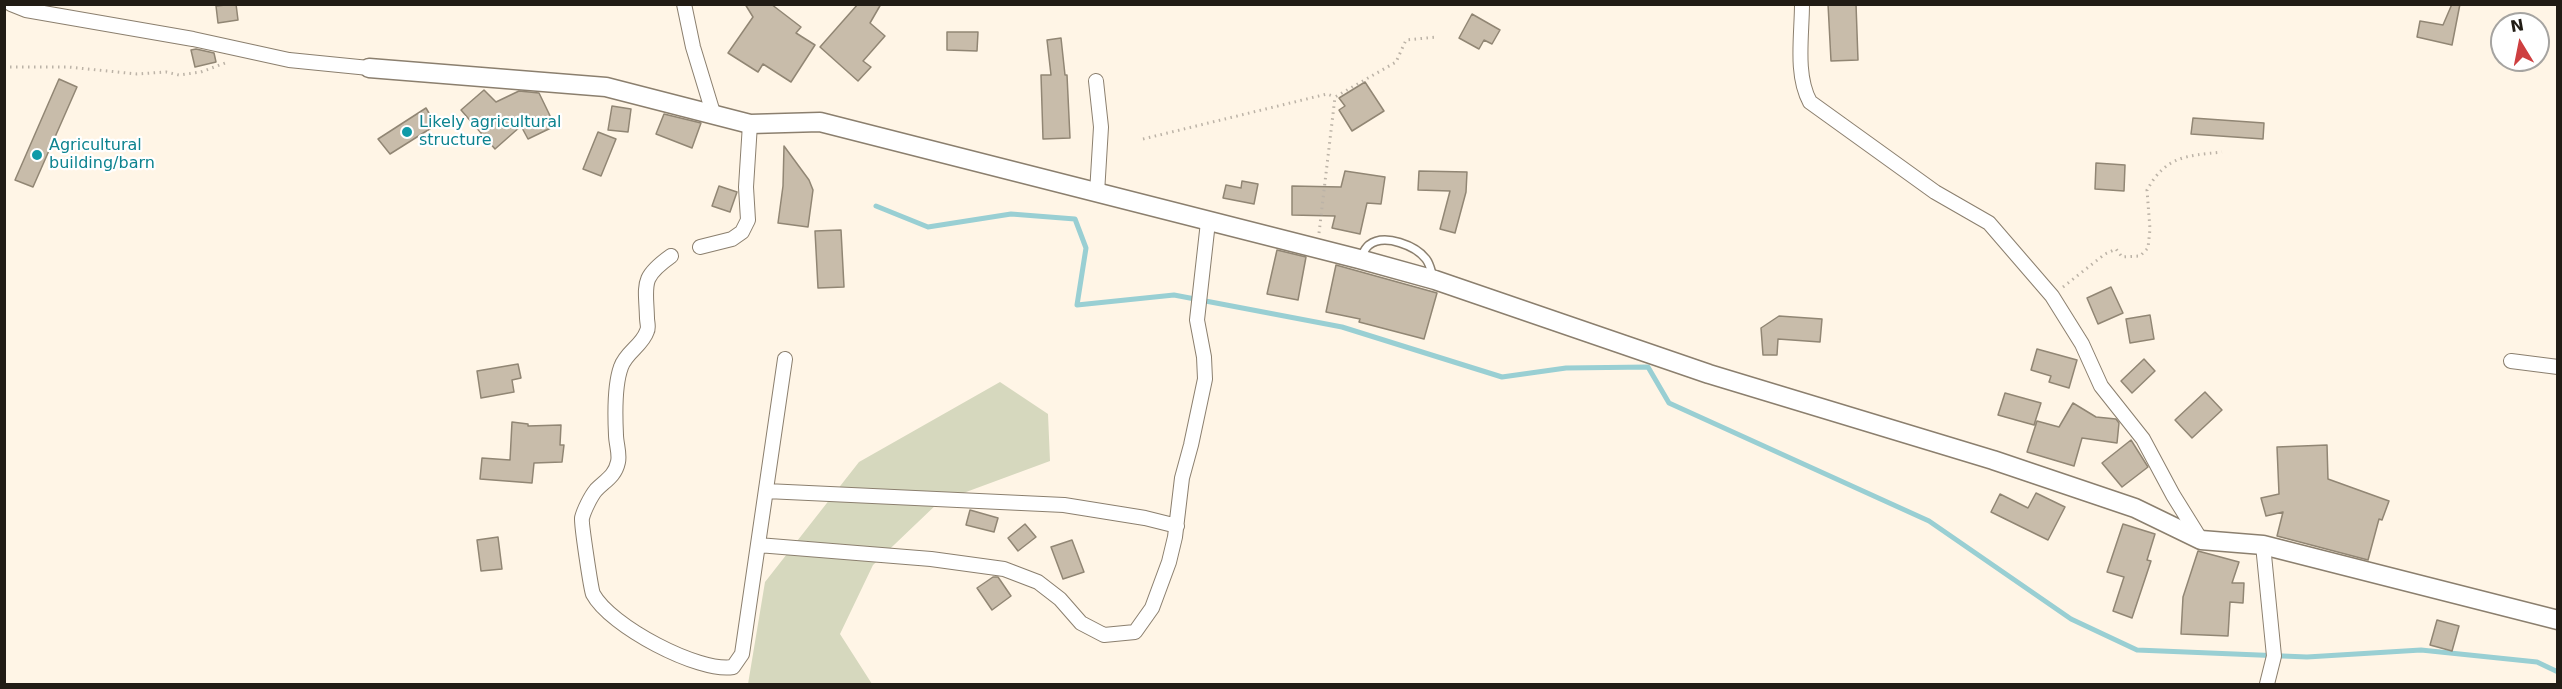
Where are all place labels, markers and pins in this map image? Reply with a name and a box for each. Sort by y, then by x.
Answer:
place label: Likely agricultural structure [419,113,562,151]
marker: Likely agricultural structure [400,125,414,139]
place label: Agricultural building/barn [49,136,155,174]
marker: Agricultural building/barn [30,148,44,162]

